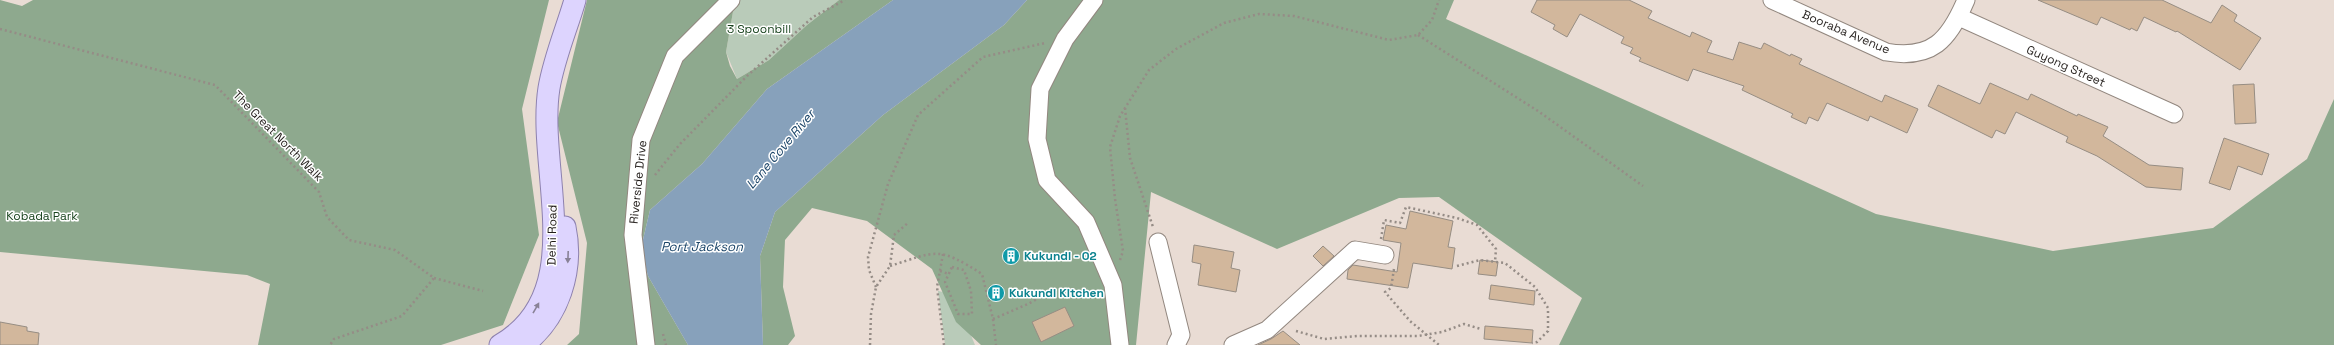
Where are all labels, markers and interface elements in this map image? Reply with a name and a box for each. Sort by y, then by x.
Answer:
street label: Booraba Avenue [1800,6,1892,58]
park label: 3 Spoonbill [727,21,791,37]
street label: Guyong Street [2024,41,2108,91]
street label: The Great North Walk [229,87,327,185]
water label: Lane Cove River [742,105,820,192]
street label: Riverside Drive [626,139,650,225]
street label: Delhi Road [543,204,561,266]
park label: Kobada Park [6,208,78,224]
water label: Port Jackson [661,238,744,255]
building icon: Kukundi - 02 [1001,246,1021,266]
place label: Kukundi - 02 [1024,248,1097,264]
one-way arrow [564,251,571,263]
building icon: Kukundi Kitchen [986,283,1006,303]
place label: Kukundi Kitchen [1009,285,1104,301]
one-way arrow [533,302,540,314]

